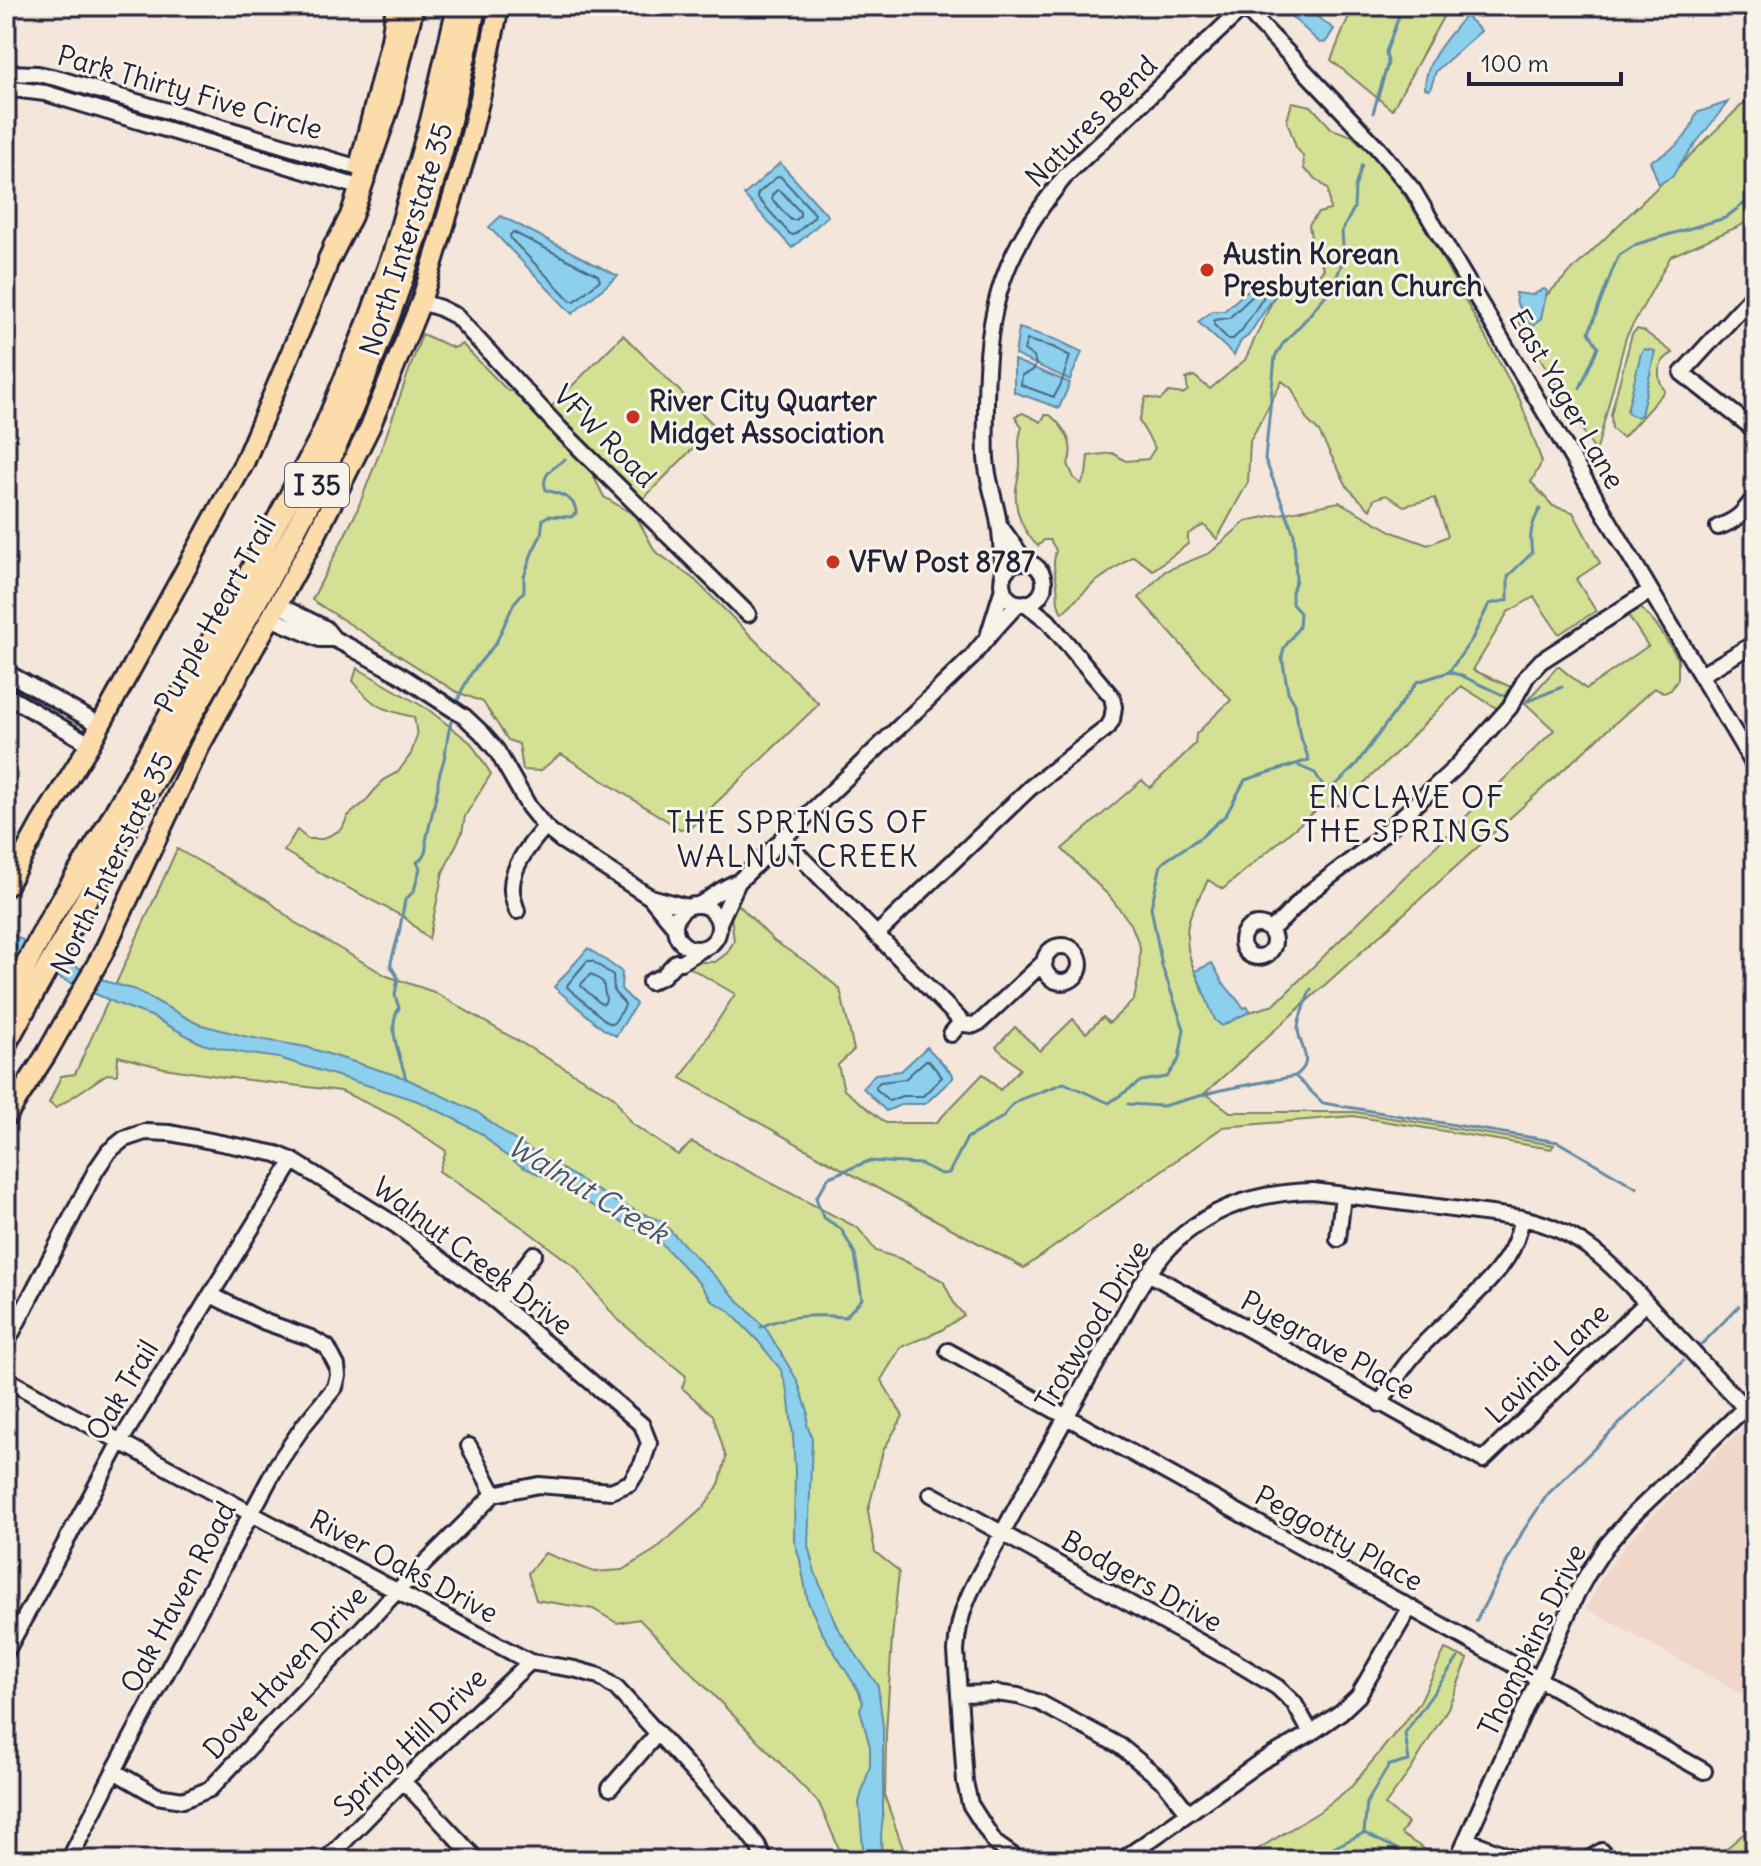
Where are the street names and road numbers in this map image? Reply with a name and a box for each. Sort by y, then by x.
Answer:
street label: Park Thirty Five Circle [53,37,327,147]
street label: Natures Bend [1017,47,1165,195]
street label: North Interstate 35 [351,118,461,360]
street label: East Yager Lane [1501,303,1633,495]
street label: VFW Road [546,377,664,495]
road number: I 35 [285,463,349,507]
street label: Purple Heart Trail [146,509,284,719]
street label: North Interstate 35 [43,746,181,980]
street label: Walnut Creek Drive [366,1169,580,1343]
street label: Trotwood Drive [1027,1234,1157,1416]
street label: Pyegrave Place [1235,1282,1421,1408]
street label: Lavinia Lane [1478,1295,1616,1431]
street label: Oak Trail [78,1333,166,1447]
street label: Peggotty Place [1249,1477,1429,1599]
street label: Oak Haven Road [112,1495,244,1699]
street label: River Oaks Drive [304,1501,504,1631]
street label: Bodgers Drive [1055,1522,1229,1640]
street label: Thompkins Drive [1470,1538,1594,1742]
street label: Dove Haven Drive [195,1578,375,1766]
street label: Spring Hill Drive [326,1660,494,1824]

